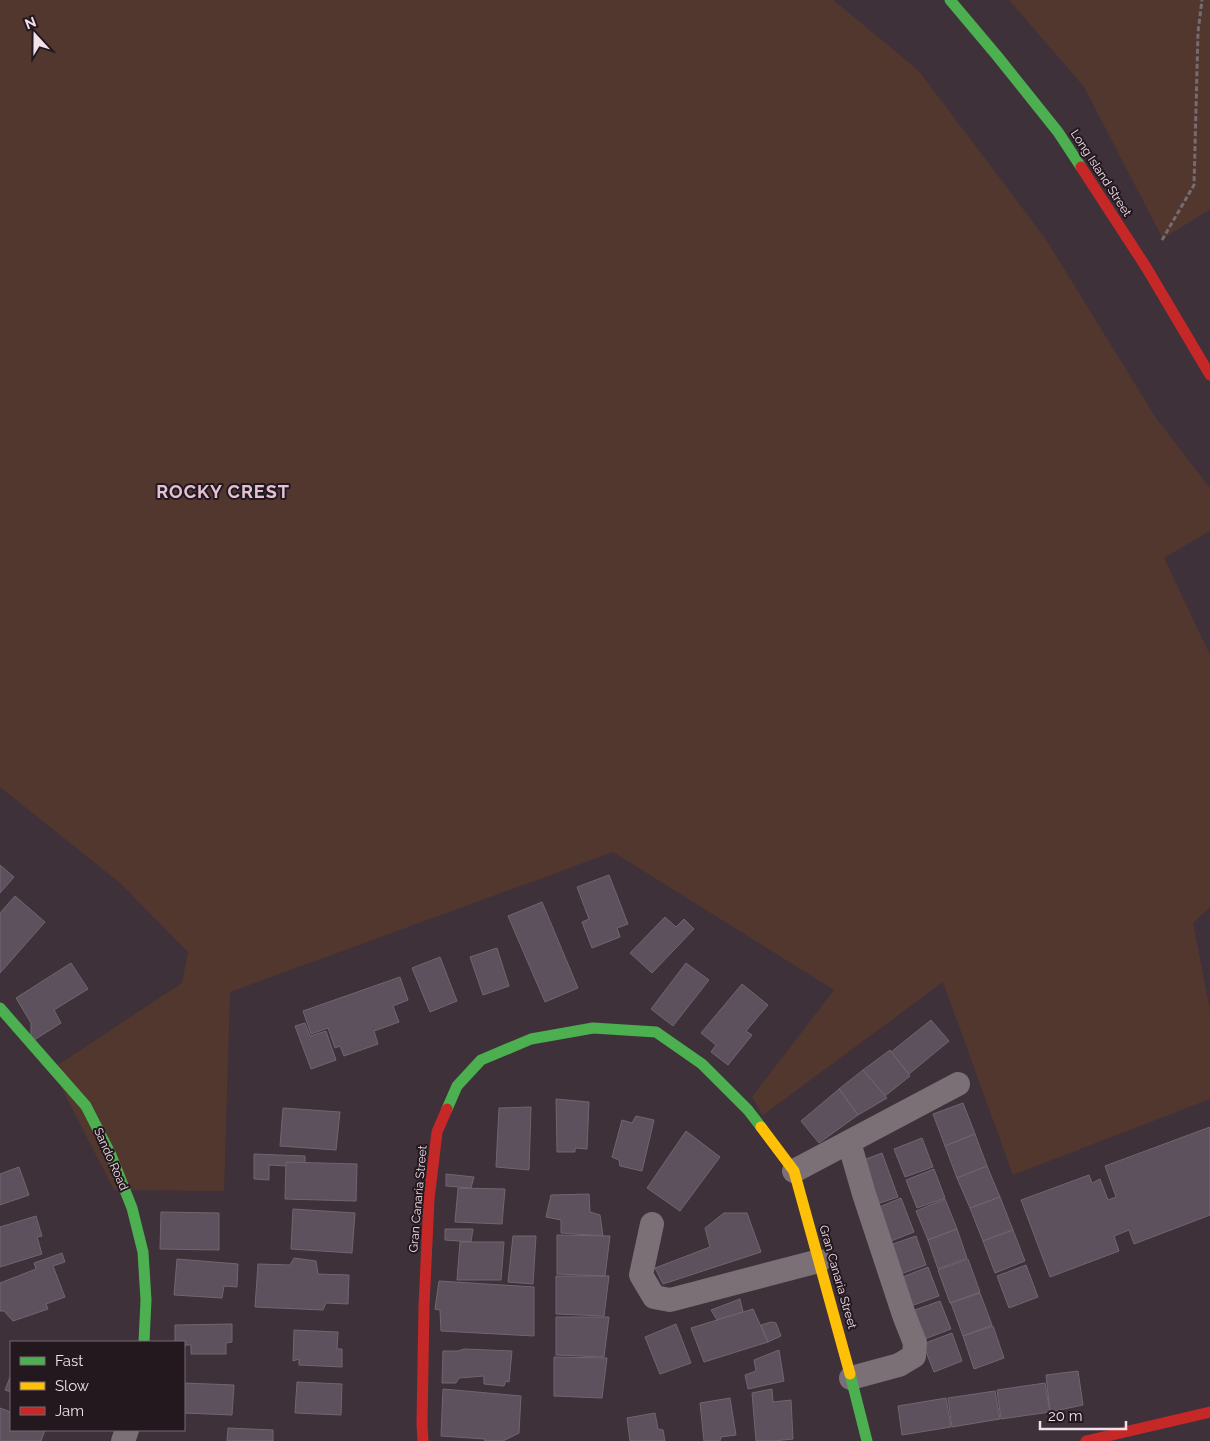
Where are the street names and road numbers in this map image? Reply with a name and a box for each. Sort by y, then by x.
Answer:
street label: Long Island Street [1068,127,1134,219]
street label: Sando Road [91,1125,131,1193]
street label: Gran Canaria Street [406,1145,430,1253]
street label: Gran Canaria Street [816,1223,860,1331]

